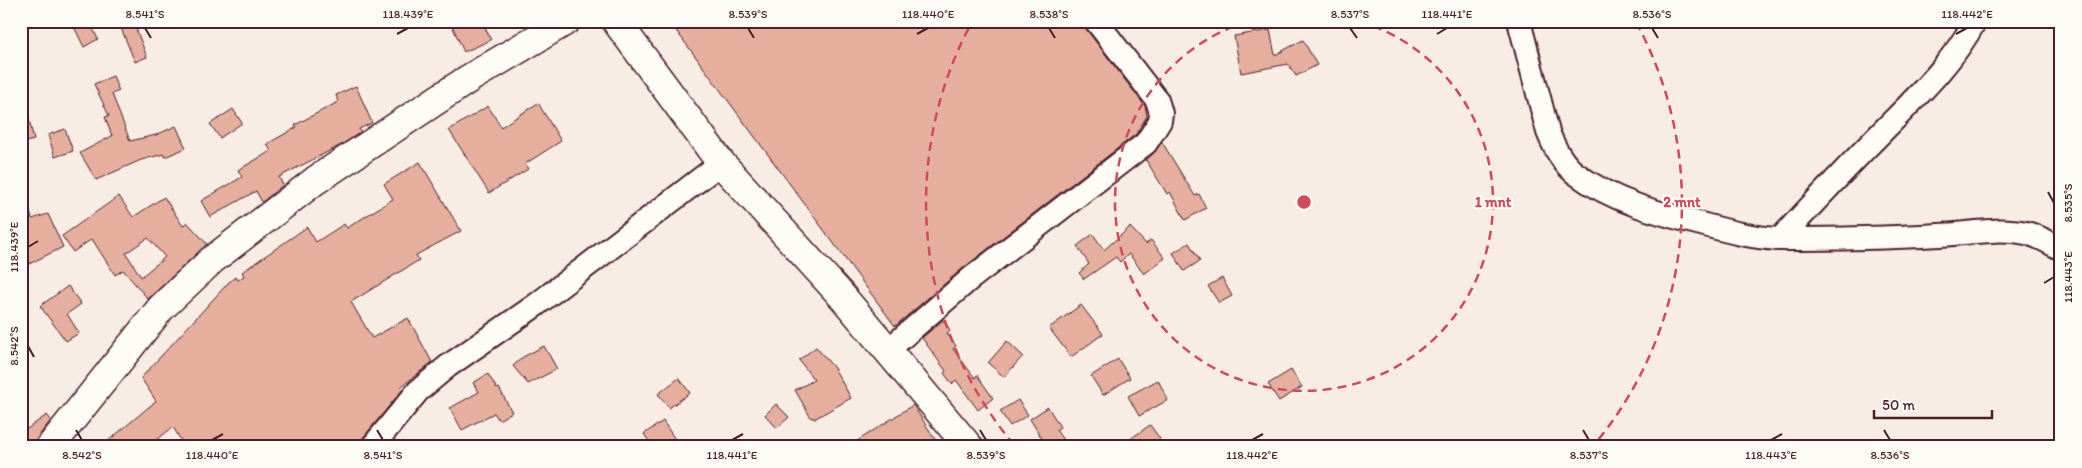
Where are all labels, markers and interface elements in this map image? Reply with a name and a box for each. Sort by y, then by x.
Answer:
text: 8.541°S [126,7,165,21]
text: 118.439°E [383,7,434,21]
text: 8.539°S [729,7,768,21]
text: 118.440°E [902,7,955,21]
text: 8.538°S [1029,7,1069,21]
text: 8.537°S [1331,7,1370,21]
text: 118.441°E [1422,7,1473,21]
text: 8.536°S [1632,7,1672,21]
text: 118.442°E [1941,7,1993,21]
text: 8.535°S [2061,183,2075,222]
centre of rings [1295,193,1313,211]
text: 1 mnt [1475,193,1512,211]
text: 2 mnt [1663,193,1701,211]
text: 118.439°E [7,221,21,272]
text: 118.443°E [2061,251,2075,303]
text: 8.542°S [7,326,21,366]
scale bar [1874,388,1992,420]
text: 50 m [1882,396,1915,414]
text: 8.542°S [62,448,102,462]
text: 118.440°E [186,448,239,462]
text: 8.541°S [364,448,403,462]
text: 118.441°E [707,448,758,462]
text: 8.539°S [967,448,1006,462]
text: 118.442°E [1226,448,1278,462]
text: 8.537°S [1570,448,1609,462]
text: 118.443°E [1745,448,1797,462]
text: 8.536°S [1870,448,1910,462]

